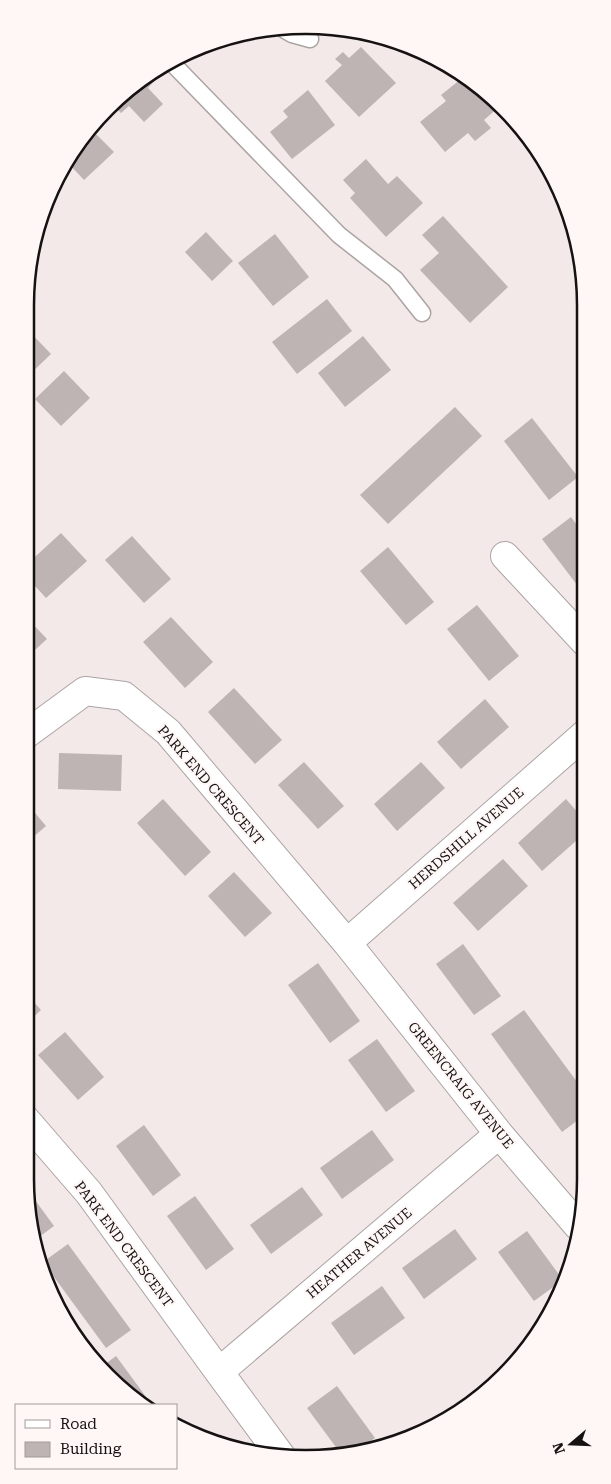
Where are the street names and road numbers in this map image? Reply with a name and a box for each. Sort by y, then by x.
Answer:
street label: PARK END CRESCENT [155,722,267,848]
street label: HERDSHILL AVENUE [405,784,527,892]
street label: GREENCRAIG AVENUE [405,1018,517,1152]
street label: PARK END CRESCENT [72,1178,176,1310]
street label: HEATHER AVENUE [303,1204,415,1302]

